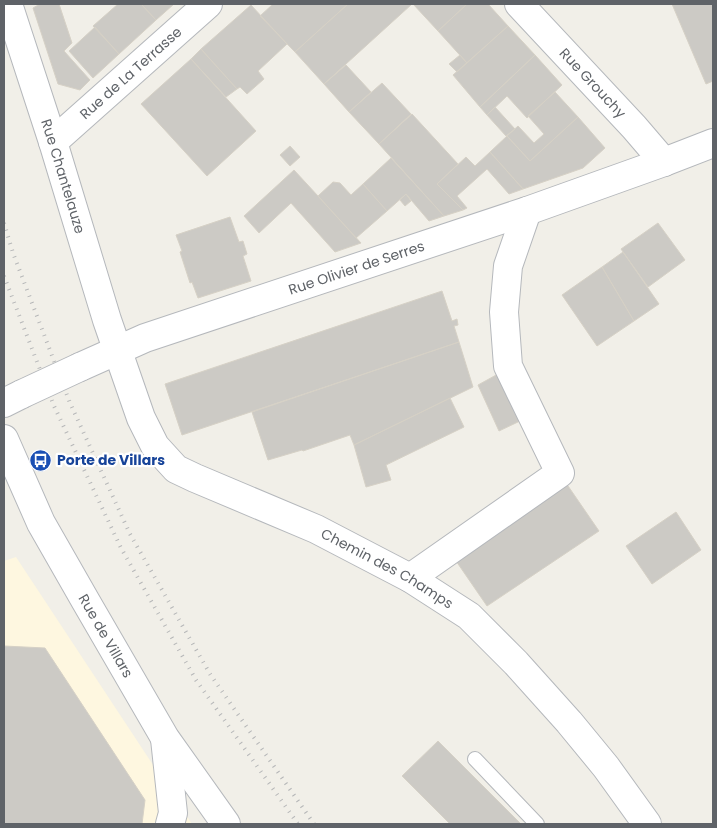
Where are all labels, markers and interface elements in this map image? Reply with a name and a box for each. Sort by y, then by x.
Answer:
street label: Rue de La Terrasse [75,22,186,124]
street label: Rue Grouchy [555,43,631,122]
street label: Rue Chantelauze [36,116,90,236]
street label: Rue Olivier de Serres [286,236,427,300]
bus stop icon: Porte de Villars [29,448,53,472]
place label: Porte de Villars [57,450,165,470]
street label: Chemin des Champs [318,523,457,613]
street label: Rue de Villars [74,590,138,681]

